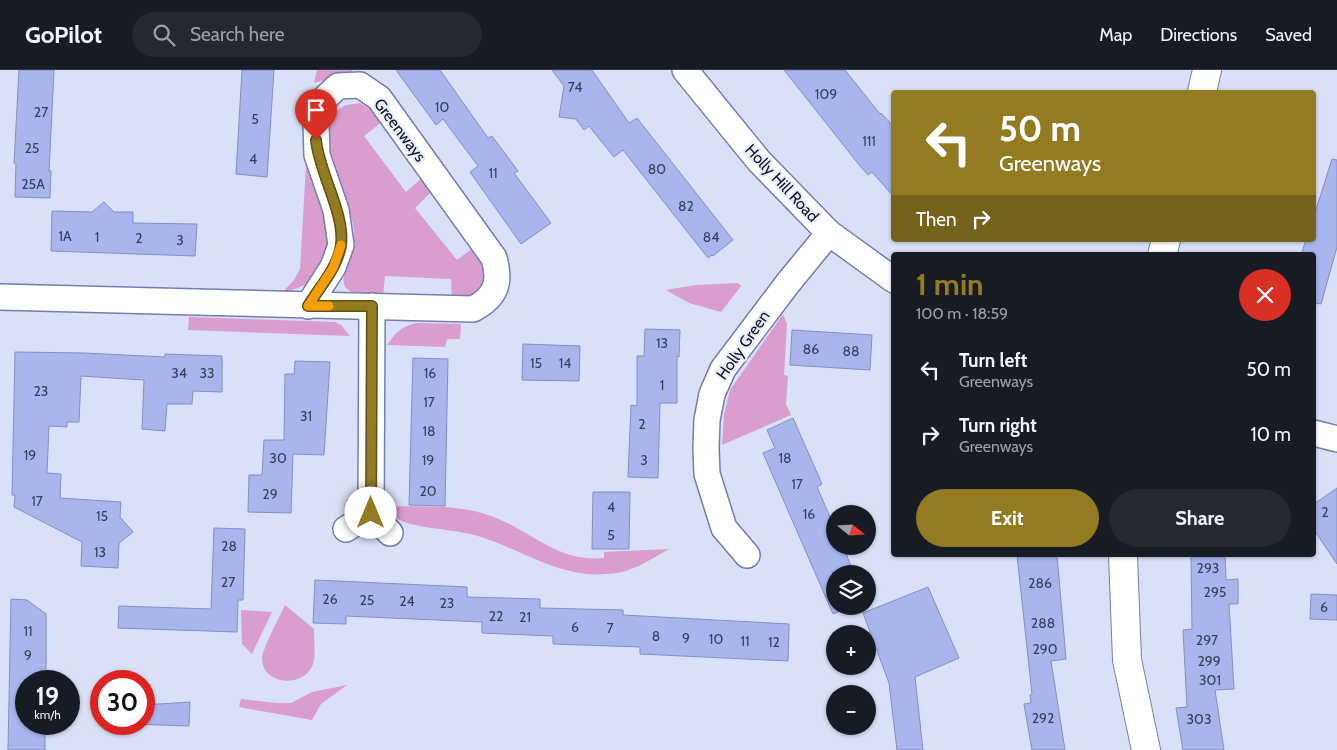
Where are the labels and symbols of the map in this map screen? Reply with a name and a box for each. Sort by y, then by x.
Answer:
house number: 74 [568,78,582,96]
house number: 109 [815,85,837,103]
pin [295,89,337,140]
street label: Greenways [370,95,430,166]
house number: 10 [435,98,449,116]
house number: 27 [34,103,48,121]
house number: 5 [251,110,259,128]
house number: 111 [862,132,876,150]
house number: 25 [25,139,39,157]
street label: Holly Hill Road [741,140,823,226]
house number: 4 [249,150,257,168]
house number: 80 [648,160,666,178]
house number: 11 [488,164,498,182]
house number: 25A [21,175,45,193]
house number: 82 [678,197,694,215]
house number: 1A [58,227,72,245]
house number: 1 [95,228,99,246]
house number: 84 [703,228,719,246]
house number: 2 [135,229,143,247]
house number: 3 [176,231,184,249]
street label: Holly Green [712,307,774,383]
house number: 13 [656,334,668,352]
house number: 86 [803,340,819,358]
house number: 88 [843,342,859,360]
house number: 15 [530,354,542,372]
house number: 14 [559,354,571,372]
house number: 34 [171,364,187,382]
house number: 33 [199,364,215,382]
house number: 16 [424,364,436,382]
house number: 1 [660,376,664,394]
house number: 23 [34,382,48,400]
house number: 17 [423,393,435,411]
house number: 31 [300,407,312,425]
house number: 2 [638,415,646,433]
house number: 18 [422,422,436,440]
house number: 19 [24,446,36,464]
house number: 30 [269,449,287,467]
house number: 18 [778,449,792,467]
house number: 19 [422,451,434,469]
house number: 3 [640,451,648,469]
house number: 17 [791,475,803,493]
house number: 20 [419,482,437,500]
house number: 29 [262,485,278,503]
position arrow [344,486,396,538]
house number: 17 [31,492,43,510]
house number: 4 [607,498,615,516]
house number: 2 [1321,503,1329,521]
house number: 16 [803,505,815,523]
north arrow [826,505,876,555]
house number: 15 [96,507,108,525]
house number: 5 [607,526,615,544]
house number: 28 [221,537,237,555]
house number: 13 [94,543,106,561]
house number: 293 [1197,559,1219,577]
house number: 27 [221,573,235,591]
house number: 286 [1028,574,1052,592]
house number: 295 [1204,583,1226,601]
house number: 26 [322,590,338,608]
house number: 25 [360,591,374,609]
house number: 24 [399,592,415,610]
house number: 23 [440,594,454,612]
house number: 6 [1320,598,1328,616]
house number: 22 [489,607,503,625]
house number: 21 [519,608,531,626]
house number: 288 [1031,614,1055,632]
house number: 6 [571,618,579,636]
house number: 7 [606,619,614,637]
house number: 11 [23,622,33,640]
house number: 8 [652,627,660,645]
house number: 9 [682,629,690,647]
house number: 10 [709,630,723,648]
house number: 297 [1196,631,1218,649]
house number: 11 [740,632,750,650]
house number: 12 [768,633,780,651]
house number: 290 [1032,640,1058,658]
house number: 9 [24,646,32,664]
house number: 299 [1197,652,1221,670]
speed limit sign: 30 [90,670,155,735]
house number: 301 [1199,671,1221,689]
house number: 292 [1032,709,1054,727]
house number: 303 [1187,710,1211,728]

